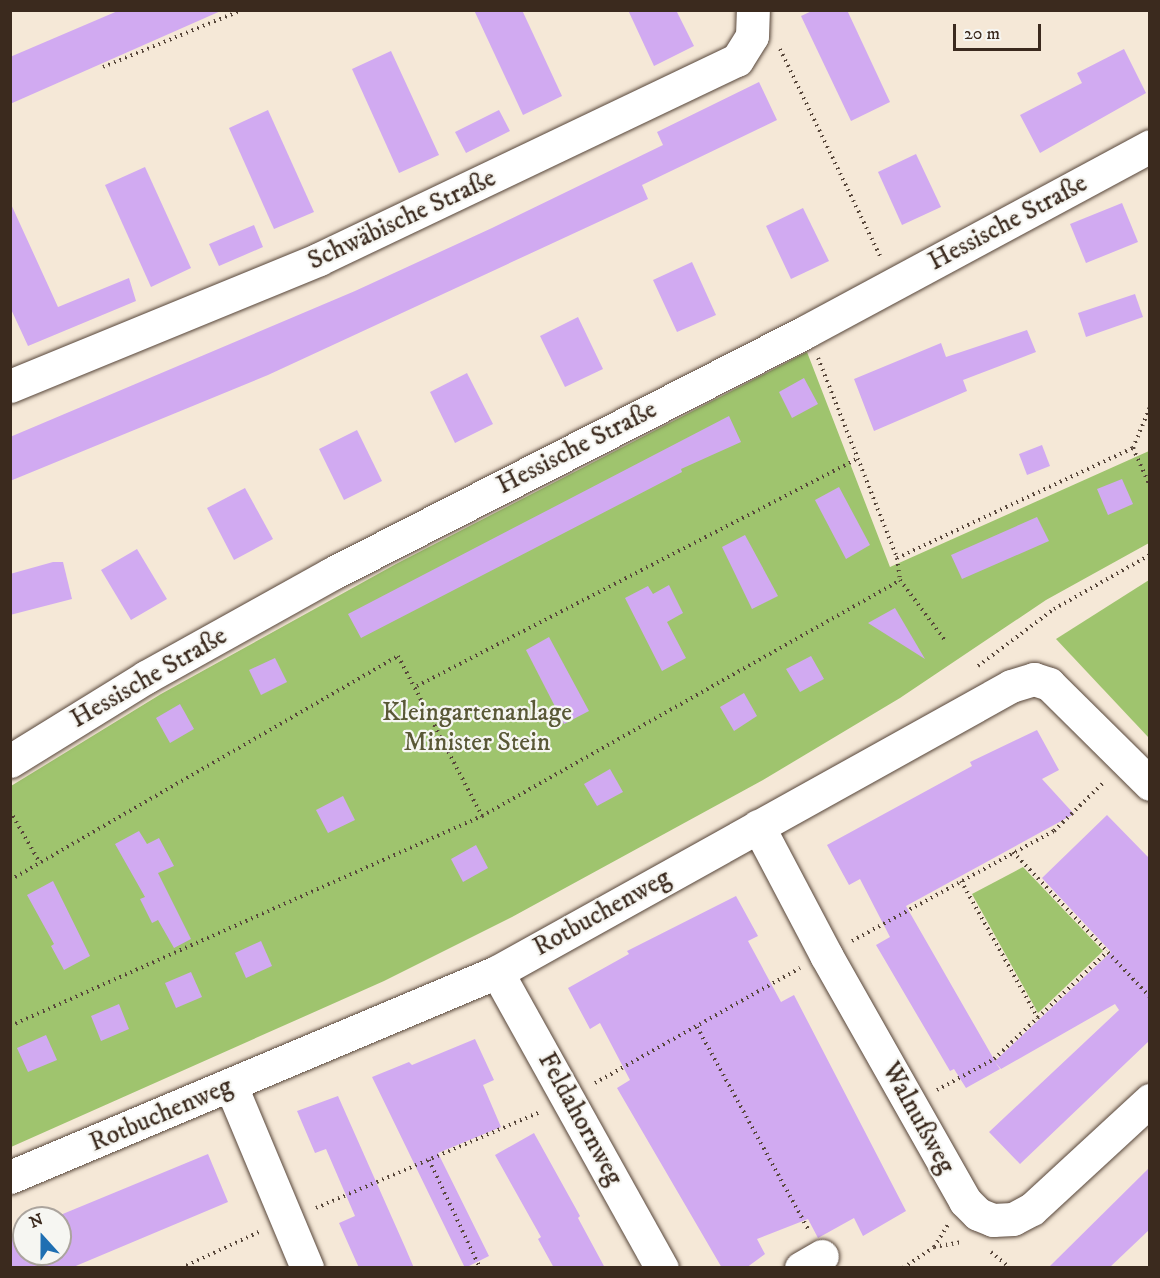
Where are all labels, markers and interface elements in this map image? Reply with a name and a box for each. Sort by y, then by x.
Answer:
scale bar [956,12,1044,50]
text: 20 m [964,23,1000,45]
street label: Schwäbische Straße [303,163,501,277]
street label: Hessische Straße [923,168,1093,278]
street label: Hessische Straße [492,394,662,502]
street label: Hessische Straße [65,621,233,735]
park label: Kleingartenanlage Minister Stein [382,697,572,758]
street label: Rotbuchenweg [528,863,676,963]
street label: Feldahornweg [531,1047,629,1191]
street label: Walnußweg [875,1057,961,1179]
street label: Rotbuchenweg [85,1071,237,1159]
north arrow [12,1206,72,1266]
text: N [27,1209,46,1233]

